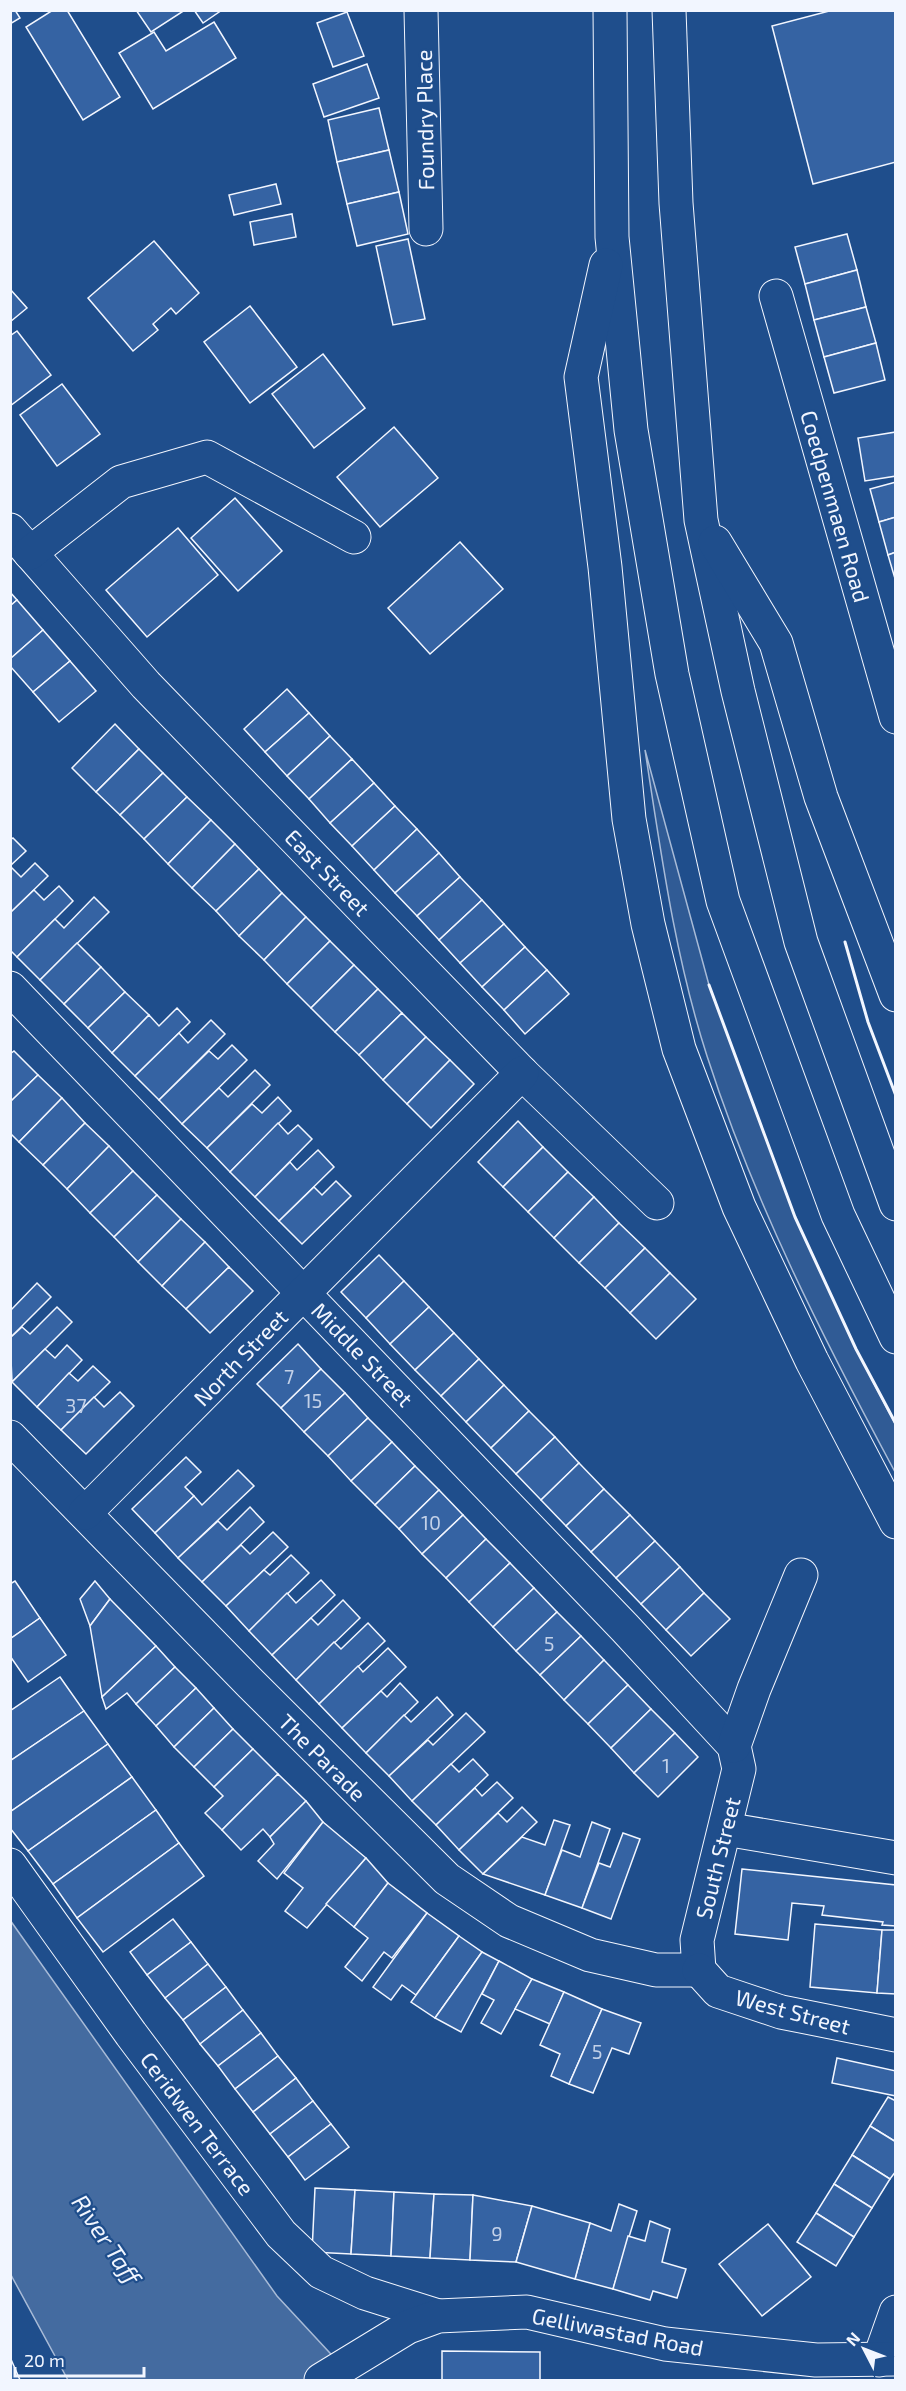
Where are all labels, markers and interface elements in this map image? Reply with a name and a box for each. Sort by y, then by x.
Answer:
street label: Foundry Place [410,49,438,191]
street label: Coedpenmaen Road [796,407,876,605]
street label: East Street [280,823,376,921]
street label: Middle Street [307,1297,419,1411]
street label: North Street [188,1303,292,1411]
house number: 7 [284,1364,294,1388]
house number: 15 [304,1388,322,1412]
house number: 37 [65,1393,87,1417]
house number: 10 [421,1510,441,1534]
house number: 5 [544,1631,554,1655]
street label: The Parade [274,1708,372,1806]
house number: 1 [662,1753,670,1777]
street label: South Street [689,1794,745,1922]
street label: West Street [733,1983,853,2039]
house number: 5 [592,2039,602,2063]
street label: Ceridwen Terrace [136,2046,260,2200]
water label: River Taff [66,2189,149,2291]
house number: 9 [491,2221,503,2245]
street label: Gelliwastad Road [530,2302,706,2360]
north arrow [834,2319,894,2379]
text: N [842,2328,863,2349]
scale bar [15,2340,144,2378]
text: 20 m [24,2349,65,2371]

